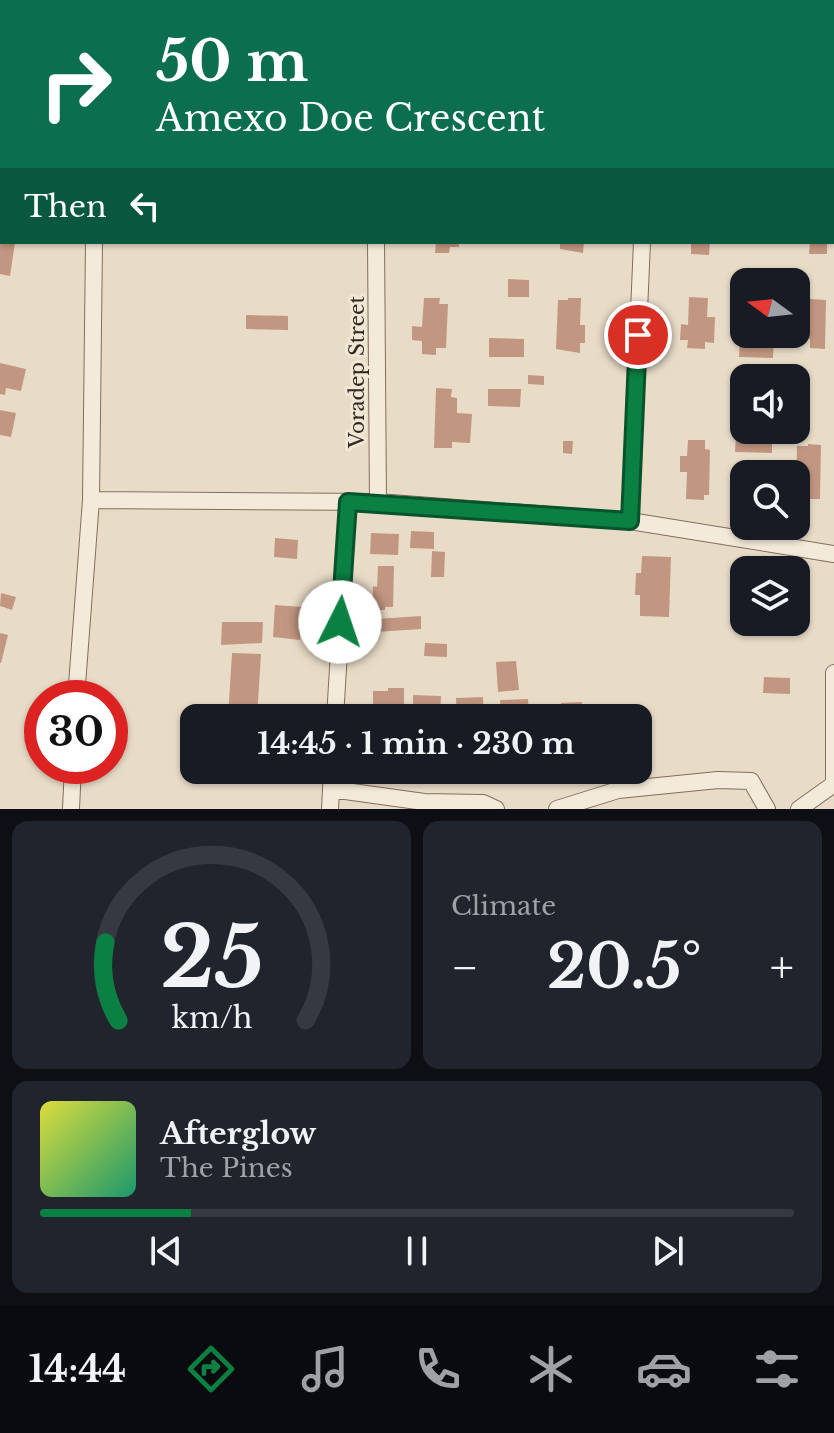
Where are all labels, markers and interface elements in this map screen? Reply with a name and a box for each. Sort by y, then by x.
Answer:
text: 50 m [156,27,308,96]
icon: right [24,32,128,136]
text: Amexo Doe Crescent [156,96,545,141]
icon: left [123,184,167,228]
text: Then [24,188,107,225]
north arrow [730,268,810,348]
map controls [730,268,810,636]
street label: Voradep Street [345,296,369,449]
pin [604,301,672,369]
icon: arrive [616,313,660,357]
button: sound [730,364,810,444]
button: search [730,460,810,540]
button: layers [730,556,810,636]
position arrow [298,580,382,664]
speed limit sign: 30 [24,680,128,784]
text: 14:45 · 1 min · 230 m [257,725,575,762]
text: Climate [451,890,556,922]
text: 25 [160,906,263,1009]
text: 20.5° [547,930,702,1004]
text: − [451,940,479,995]
text: + [770,940,794,995]
text: km/h [171,1000,252,1036]
text: Afterglow [160,1115,316,1152]
text: The Pines [160,1152,292,1184]
icon: previous [144,1229,188,1273]
icon: pause [395,1229,439,1273]
icon: next [646,1229,690,1273]
icon: directions [183,1341,239,1397]
icon: music [297,1341,353,1397]
icon: phone [410,1341,466,1397]
icon: climate [523,1341,579,1397]
icon: car [636,1341,692,1397]
icon: filters [749,1341,805,1397]
text: 14:44 [29,1347,126,1392]

